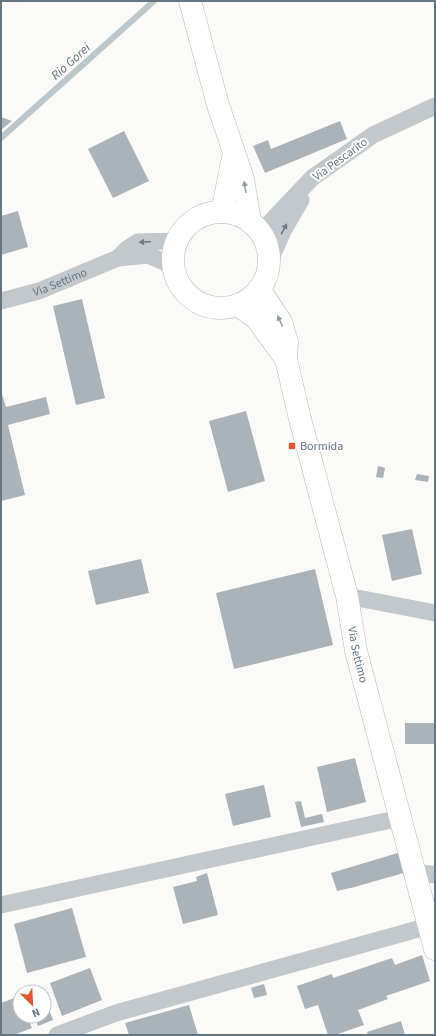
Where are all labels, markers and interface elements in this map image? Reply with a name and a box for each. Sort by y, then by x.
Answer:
water label: Rio Gorei [47,39,95,84]
street label: Via Pescarito [309,134,371,185]
one-way arrow [241,181,247,193]
one-way arrow [281,223,288,235]
one-way arrow [138,239,151,245]
street label: Via Settimo [31,264,90,301]
one-way arrow [277,316,283,327]
place label: Bormida [300,438,343,455]
marker: Bormida [287,441,297,451]
street label: Via Settimo [343,625,372,685]
north arrow [12,984,52,1024]
text: N [29,1004,42,1021]

